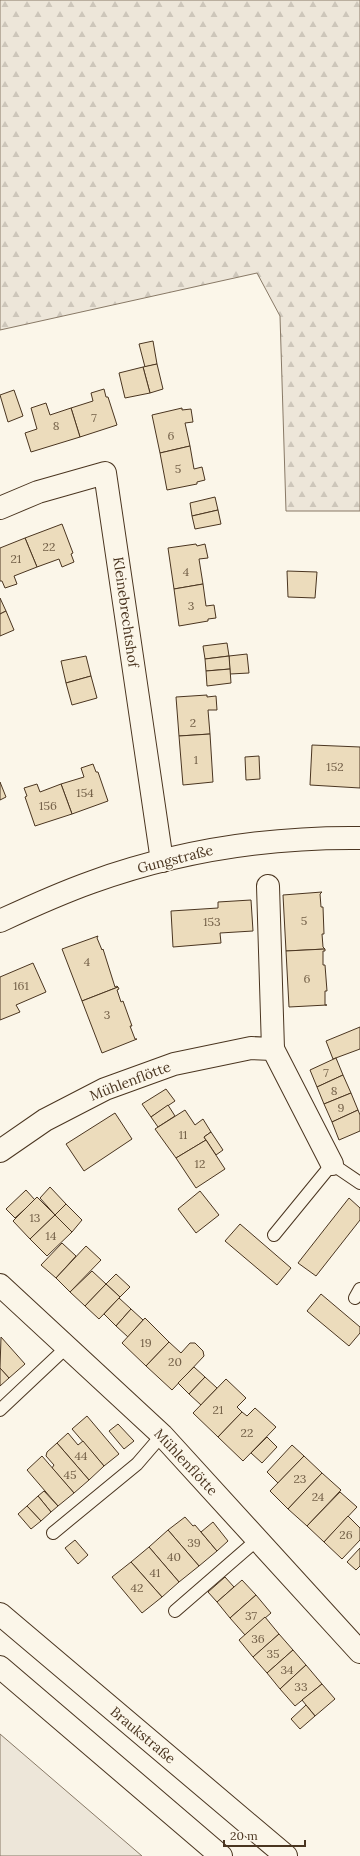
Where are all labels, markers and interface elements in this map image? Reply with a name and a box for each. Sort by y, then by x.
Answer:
house number: 7 [91,410,97,425]
house number: 8 [53,418,60,433]
house number: 6 [168,428,175,443]
house number: 5 [175,461,181,476]
house number: 22 [43,539,55,554]
house number: 21 [11,551,21,566]
street label: Kleinebrechtshof [109,556,143,670]
house number: 4 [183,564,190,579]
house number: 3 [188,598,195,613]
house number: 2 [190,715,196,730]
house number: 1 [194,752,198,767]
house number: 152 [326,759,344,774]
house number: 154 [76,785,94,800]
house number: 156 [39,798,57,813]
street label: Gungstraße [135,841,215,877]
house number: 5 [301,913,307,928]
house number: 153 [203,914,221,929]
house number: 4 [84,954,91,969]
house number: 6 [304,971,311,986]
house number: 161 [13,978,29,993]
house number: 3 [104,1007,111,1022]
street label: Mühlenflötte [87,1057,173,1105]
house number: 7 [323,1065,329,1080]
house number: 8 [331,1083,338,1098]
house number: 9 [338,1100,345,1115]
house number: 11 [179,1127,187,1142]
house number: 12 [195,1156,205,1171]
house number: 13 [29,1210,41,1225]
house number: 14 [46,1228,57,1243]
house number: 19 [140,1335,152,1350]
house number: 20 [168,1354,182,1369]
house number: 21 [213,1402,223,1417]
street label: Mühlenflötte [150,1425,222,1500]
house number: 22 [241,1425,253,1440]
house number: 44 [74,1448,88,1463]
house number: 45 [63,1467,77,1482]
house number: 23 [294,1471,307,1486]
house number: 24 [312,1489,325,1504]
house number: 26 [339,1527,353,1542]
house number: 39 [187,1535,201,1550]
house number: 40 [167,1549,181,1564]
house number: 41 [150,1565,160,1580]
house number: 42 [131,1580,143,1595]
house number: 37 [245,1608,257,1623]
house number: 36 [251,1631,265,1646]
house number: 35 [266,1646,280,1661]
house number: 34 [280,1662,294,1677]
house number: 33 [294,1679,308,1694]
street label: Braukstraße [107,1702,180,1768]
scale bar [224,1822,305,1848]
text: 20 m [230,1828,258,1843]

